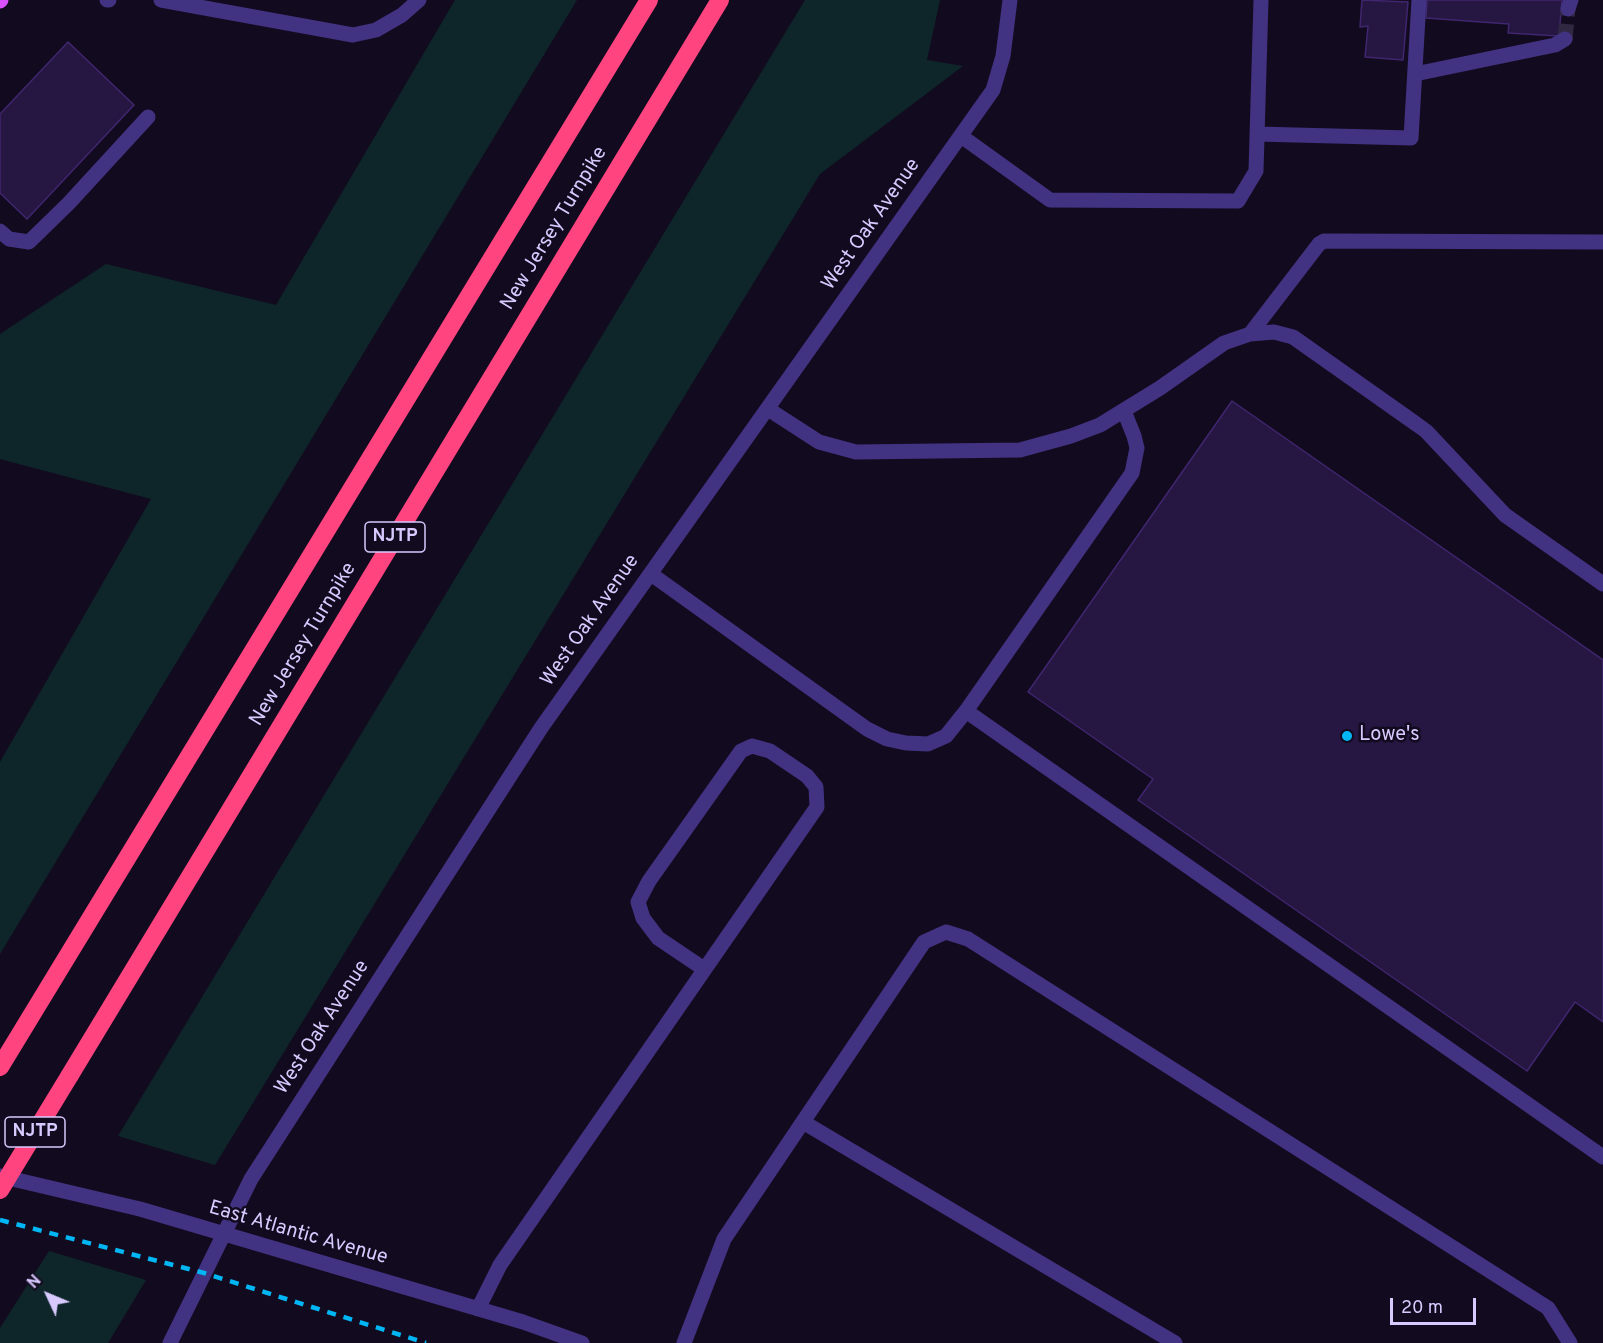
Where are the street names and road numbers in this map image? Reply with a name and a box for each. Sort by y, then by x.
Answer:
street label: New Jersey Turnpike [497,143,613,315]
street label: West Oak Avenue [818,154,926,296]
road number: NJTP [365,522,425,552]
street label: West Oak Avenue [537,550,645,692]
street label: New Jersey Turnpike [246,559,362,731]
street label: West Oak Avenue [271,956,375,1100]
road number: NJTP [5,1117,65,1147]
street label: East Atlantic Avenue [206,1197,390,1271]

